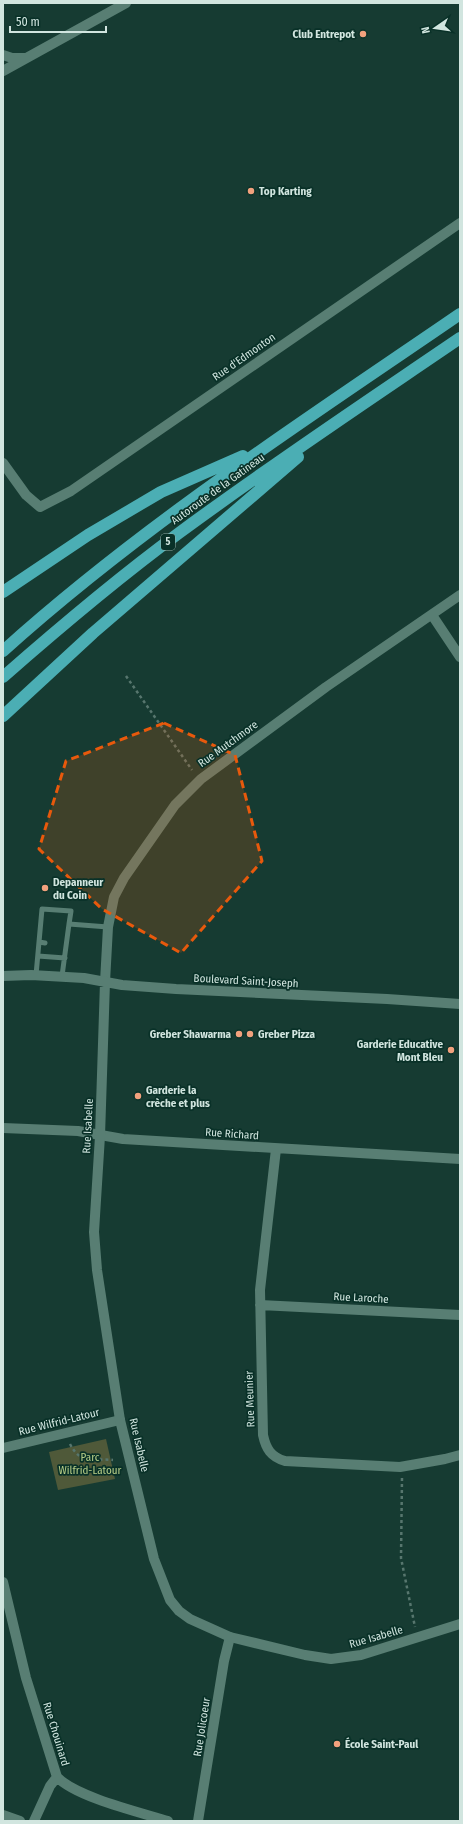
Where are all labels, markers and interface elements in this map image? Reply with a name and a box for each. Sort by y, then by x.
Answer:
scale bar [10,8,106,34]
north arrow [415,8,455,48]
text: 50 m [16,15,40,29]
text: N [419,25,433,35]
place label: Club Entrepot [293,28,355,41]
marker: Club Entrepot [358,29,368,39]
place label: Top Karting [259,185,312,198]
marker: Top Karting [246,186,256,196]
street label: Rue d'Edmonton [210,331,278,383]
street label: Autoroute de la Gatineau [169,451,267,527]
road number: 5 [161,534,175,550]
street label: Rue Mutchmore [196,718,260,770]
place label: Depanneur du Coin [53,876,104,902]
marker: Depanneur du Coin [40,883,50,893]
street label: Boulevard Saint-Joseph [193,972,299,990]
place label: Greber Shawarma [150,1028,232,1041]
place label: Greber Pizza [258,1028,316,1041]
marker: Greber Shawarma [234,1029,244,1039]
marker: Greber Pizza [245,1029,255,1039]
place label: Garderie Educative Mont Bleu [357,1038,443,1064]
marker: Garderie Educative Mont Bleu [446,1045,456,1055]
place label: Garderie la crèche et plus [146,1084,210,1110]
marker: Garderie la crèche et plus [133,1091,143,1101]
street label: Rue Isabelle [80,1098,96,1154]
street label: Rue Richard [205,1126,259,1142]
street label: Rue Laroche [333,1290,389,1306]
street label: Rue Meunier [243,1370,257,1428]
street label: Rue Wilfrid-Latour [17,1406,101,1438]
street label: Rue Isabelle [126,1417,152,1473]
park label: Parc Wilfrid-Latour [59,1451,122,1477]
street label: Rue Isabelle [348,1623,404,1651]
street label: Rue Jolicoeur [191,1696,213,1757]
street label: Rue Chouinard [40,1701,72,1767]
place label: École Saint-Paul [345,1737,419,1751]
marker: École Saint-Paul [332,1739,342,1749]

